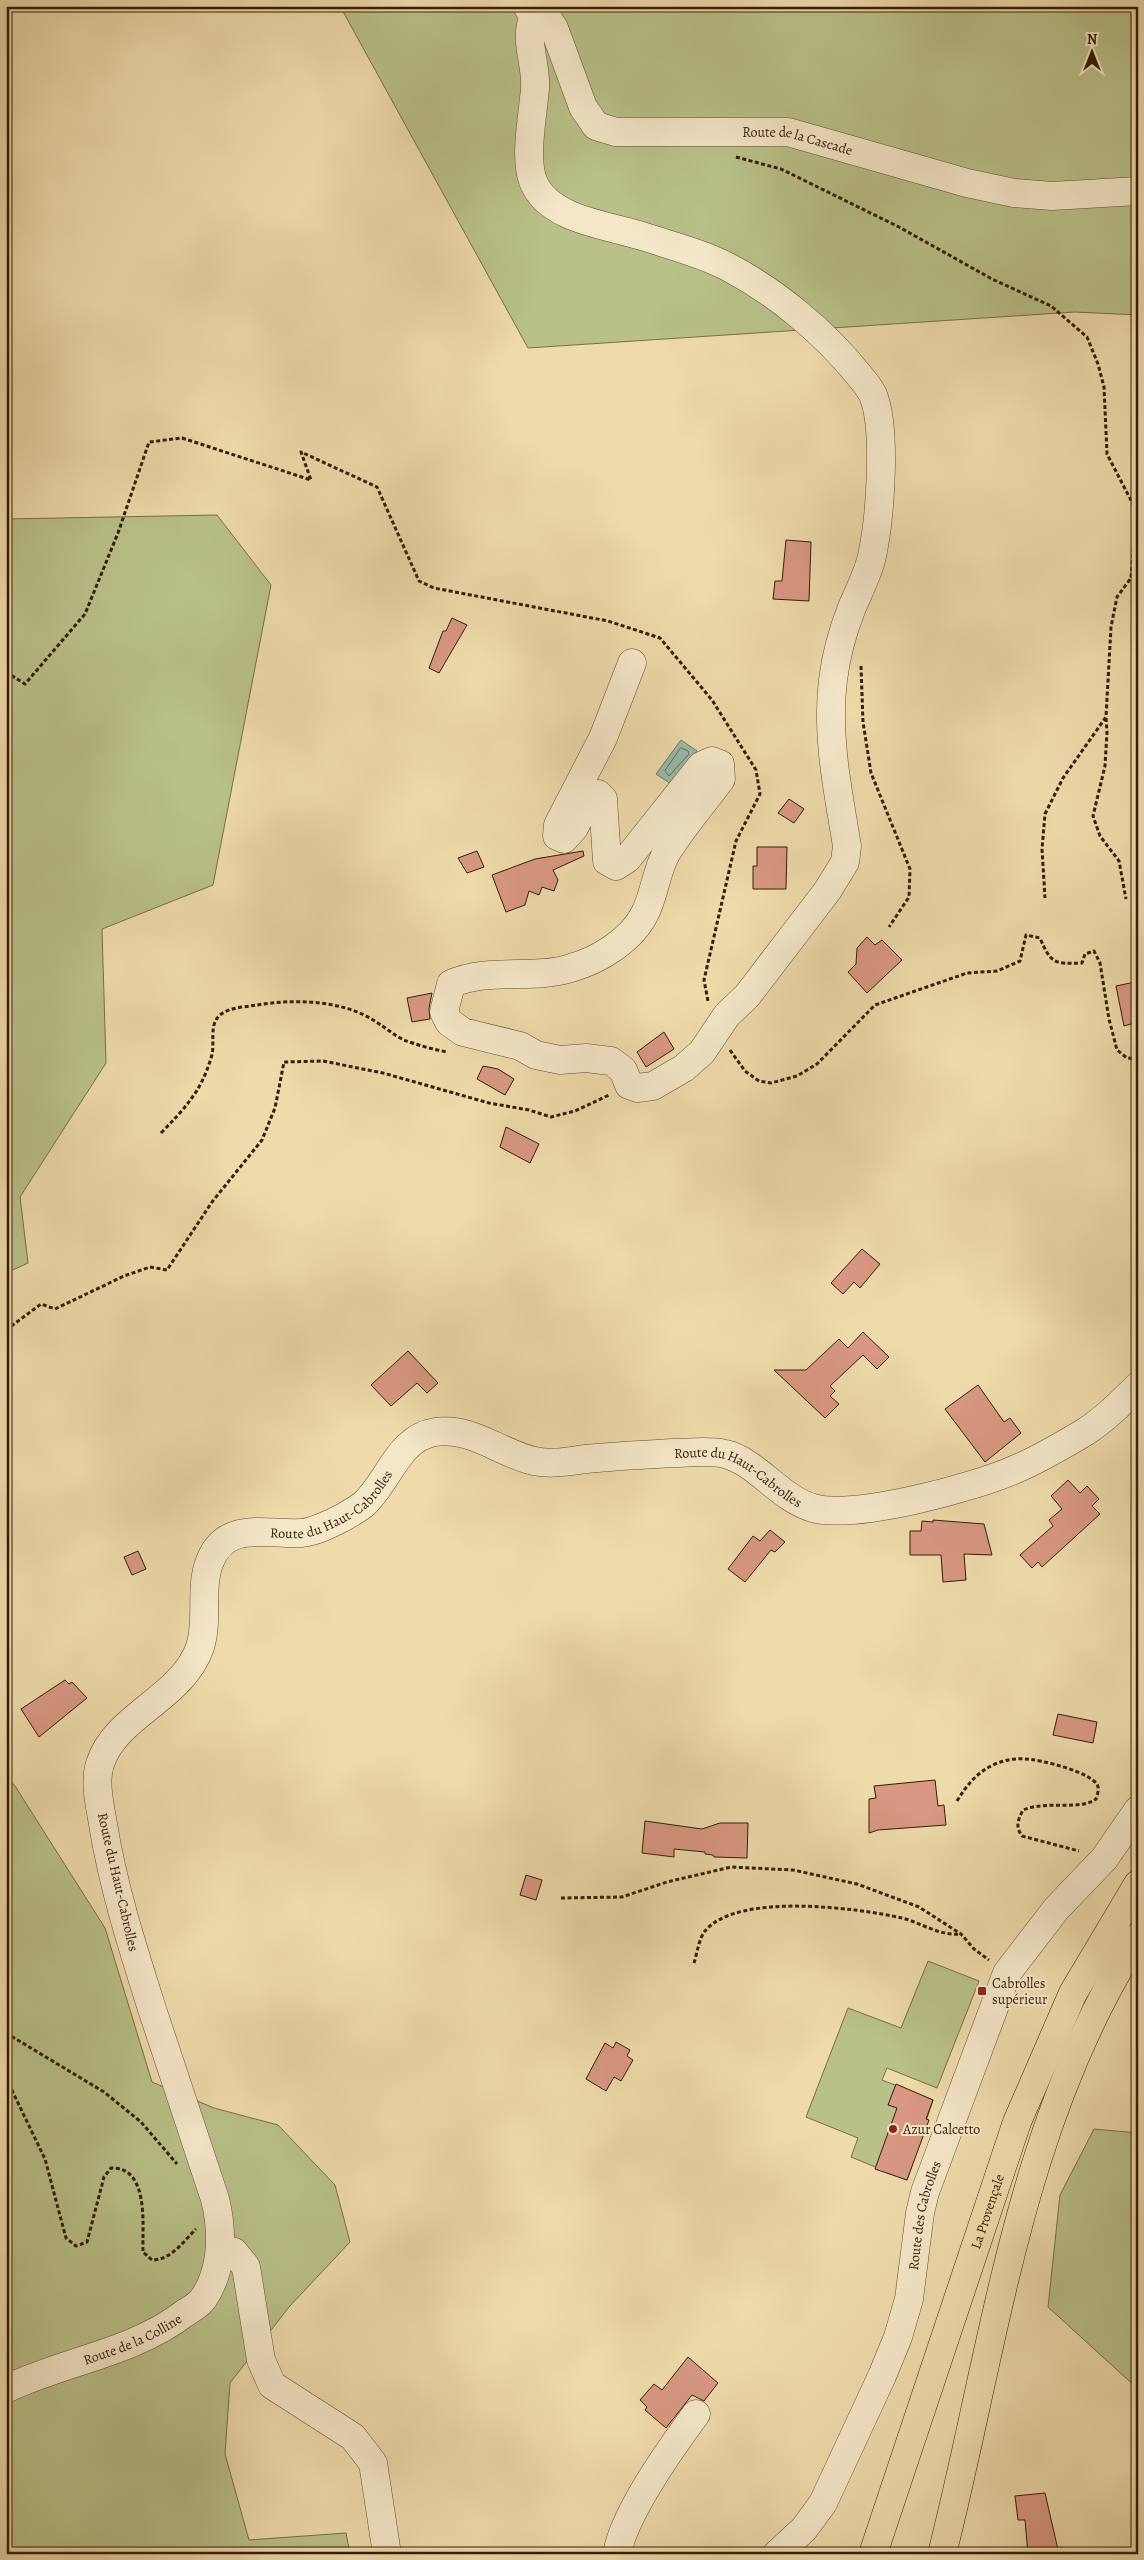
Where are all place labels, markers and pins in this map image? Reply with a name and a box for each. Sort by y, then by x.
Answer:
place label: Cabrolles supérieur [992,1974,1048,2009]
marker: Cabrolles supérieur [976,1985,988,1997]
place label: Azur Calcetto [902,2120,980,2139]
marker: Azur Calcetto [887,2123,899,2135]

